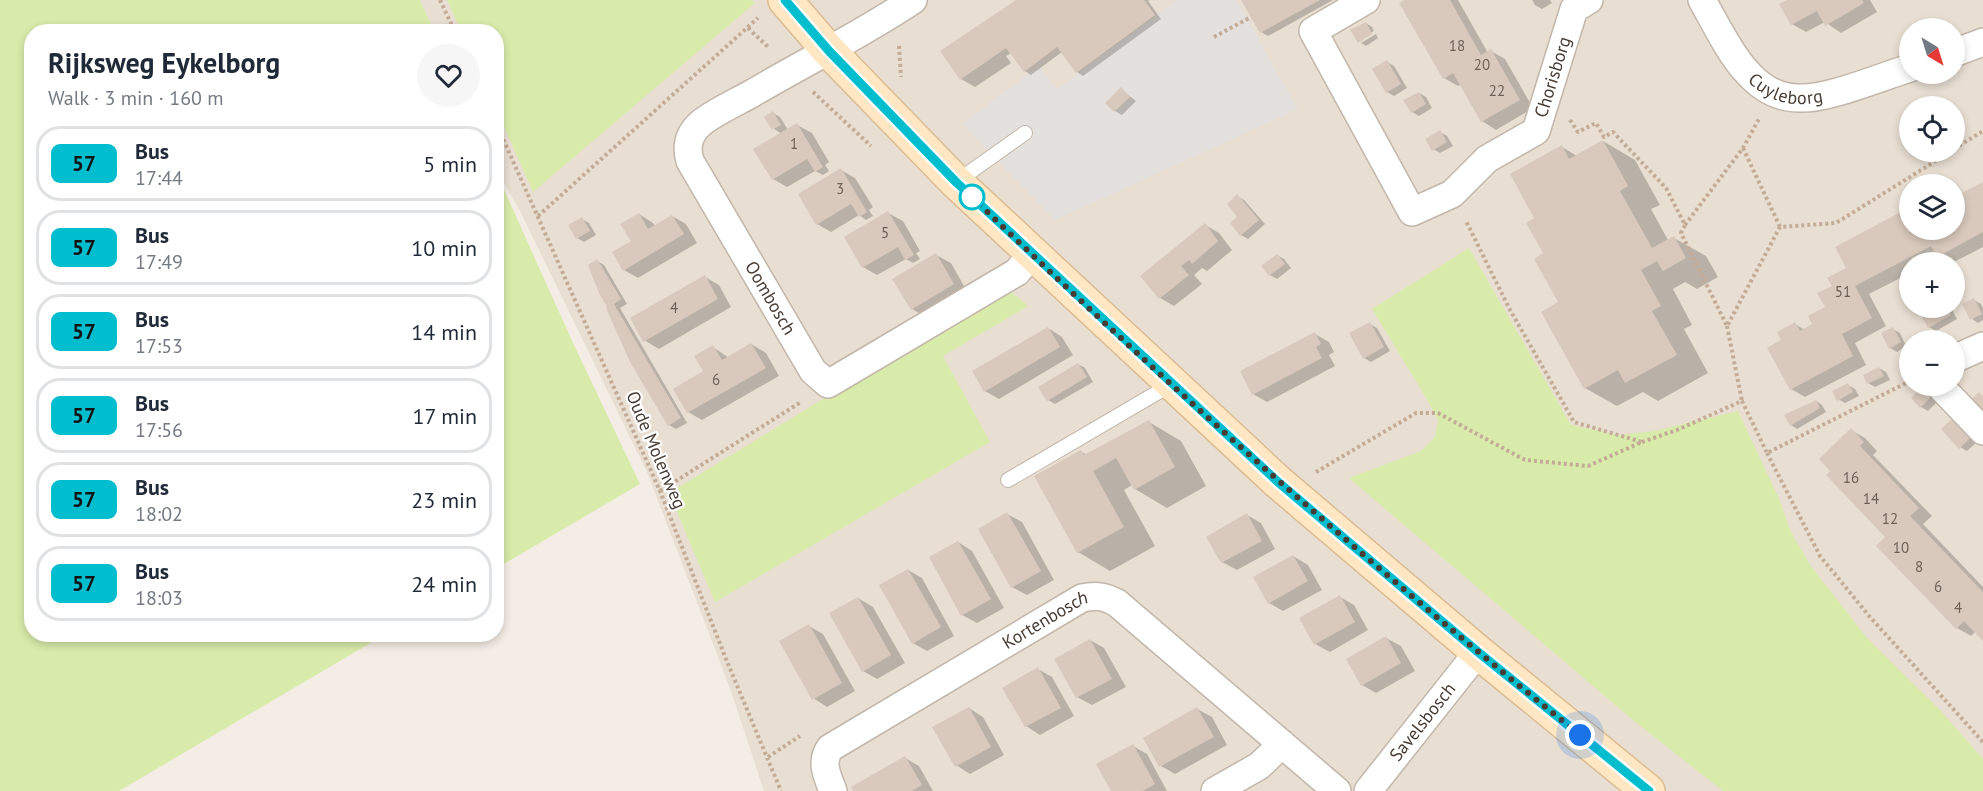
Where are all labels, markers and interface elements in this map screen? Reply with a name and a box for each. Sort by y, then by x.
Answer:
north arrow [1899,18,1965,84]
map controls [1899,18,1965,396]
street label: Chorisborg [1529,34,1576,120]
house number: 18 [1449,36,1465,55]
text: Rijksweg Eykelborg [48,44,280,81]
button: heart [417,44,480,107]
house number: 20 [1474,55,1490,74]
street label: Cuyleborg [1744,68,1824,109]
house number: 22 [1489,81,1505,100]
text: Walk · 3 min · 160 m [48,85,224,111]
button: locate [1899,96,1965,162]
house number: 1 [790,134,798,153]
text: Bus [135,137,169,165]
text: 57 [72,150,96,177]
text: 5 min [423,150,477,178]
text: 17:44 [135,165,183,191]
button: layers [1899,174,1965,240]
house number: 3 [836,179,844,198]
unlabelled marker [959,184,985,210]
text: Bus [135,221,169,249]
house number: 5 [881,223,889,242]
text: 57 [72,234,96,261]
text: 10 min [411,234,477,262]
text: 17:49 [135,249,183,275]
button: + [1899,252,1965,318]
street label: Oombosch [740,257,801,339]
house number: 51 [1835,282,1851,301]
house number: 4 [670,298,678,317]
text: Bus [135,305,169,333]
text: 57 [72,318,96,345]
text: 14 min [411,318,477,346]
button: − [1899,330,1965,396]
text: 17:53 [135,333,183,359]
house number: 6 [712,370,720,389]
street label: Oude Molenweg [621,388,692,512]
text: Bus [135,389,169,417]
text: 57 [72,402,96,429]
text: 17 min [413,402,477,430]
text: 17:56 [135,417,183,443]
house number: 16 [1843,468,1859,487]
text: Bus [135,473,169,501]
text: 57 [72,486,96,513]
text: 23 min [411,486,477,514]
house number: 14 [1863,489,1879,508]
text: 18:02 [135,501,183,527]
house number: 12 [1882,509,1898,528]
house number: 10 [1893,538,1909,557]
text: Bus [135,557,169,585]
house number: 8 [1915,557,1923,576]
text: 57 [72,570,96,597]
text: 24 min [411,570,477,598]
house number: 6 [1934,577,1942,596]
text: 18:03 [135,585,183,611]
street label: Kortenbosch [998,585,1090,654]
house number: 4 [1954,598,1962,617]
street label: Savelsbosch [1384,678,1460,766]
your location [1565,720,1595,750]

